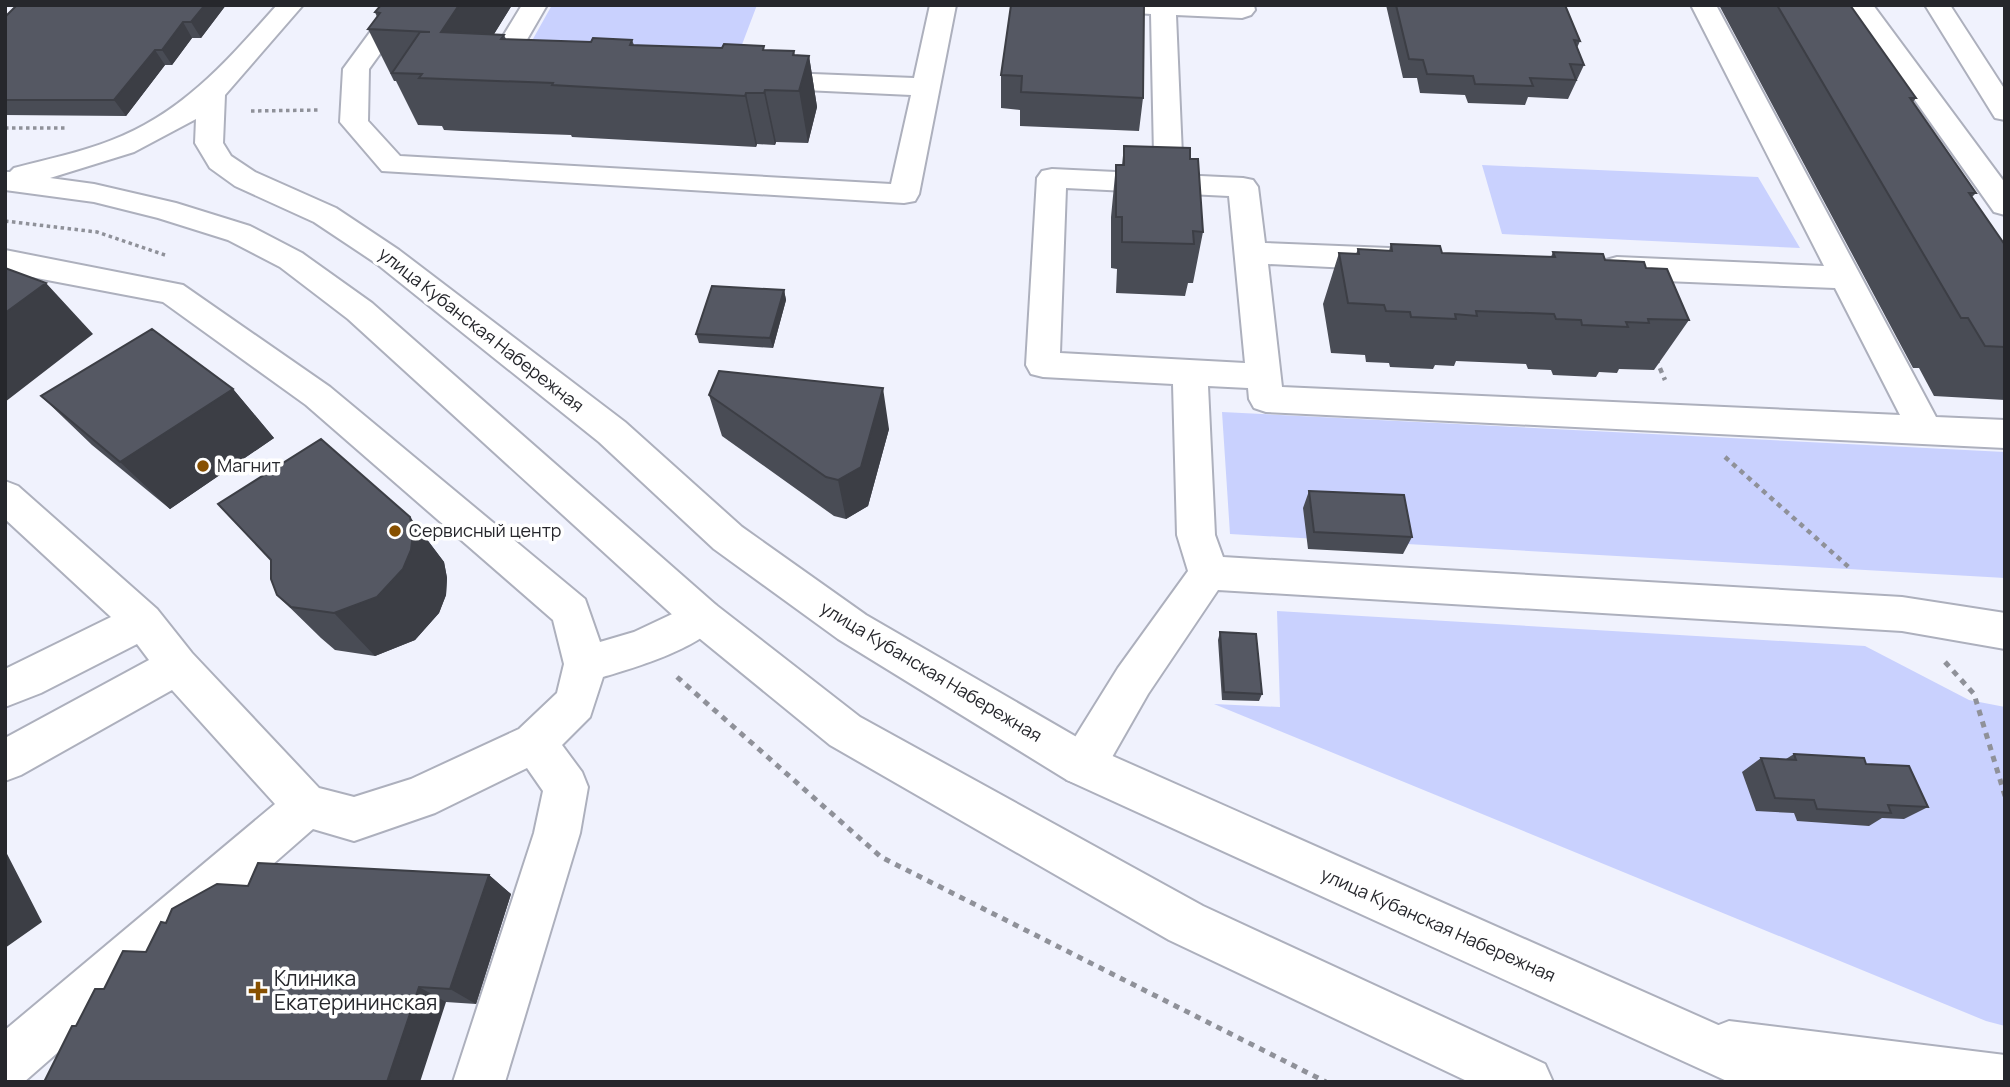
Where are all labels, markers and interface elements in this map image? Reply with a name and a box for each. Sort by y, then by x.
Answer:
street label: улица Кубанская Набережная [374,241,589,417]
place label: Магнит [217,453,281,477]
marker: Магнит [195,458,211,474]
place label: Сервисный центр [409,518,562,542]
marker: Сервисный центр [387,523,403,539]
street label: улица Кубанская Набережная [816,595,1047,747]
street label: улица Кубанская Набережная [1317,861,1560,987]
place label: Клиника Екатерининская [274,964,437,1016]
marker: Клиника Екатерининская [248,981,268,1001]

